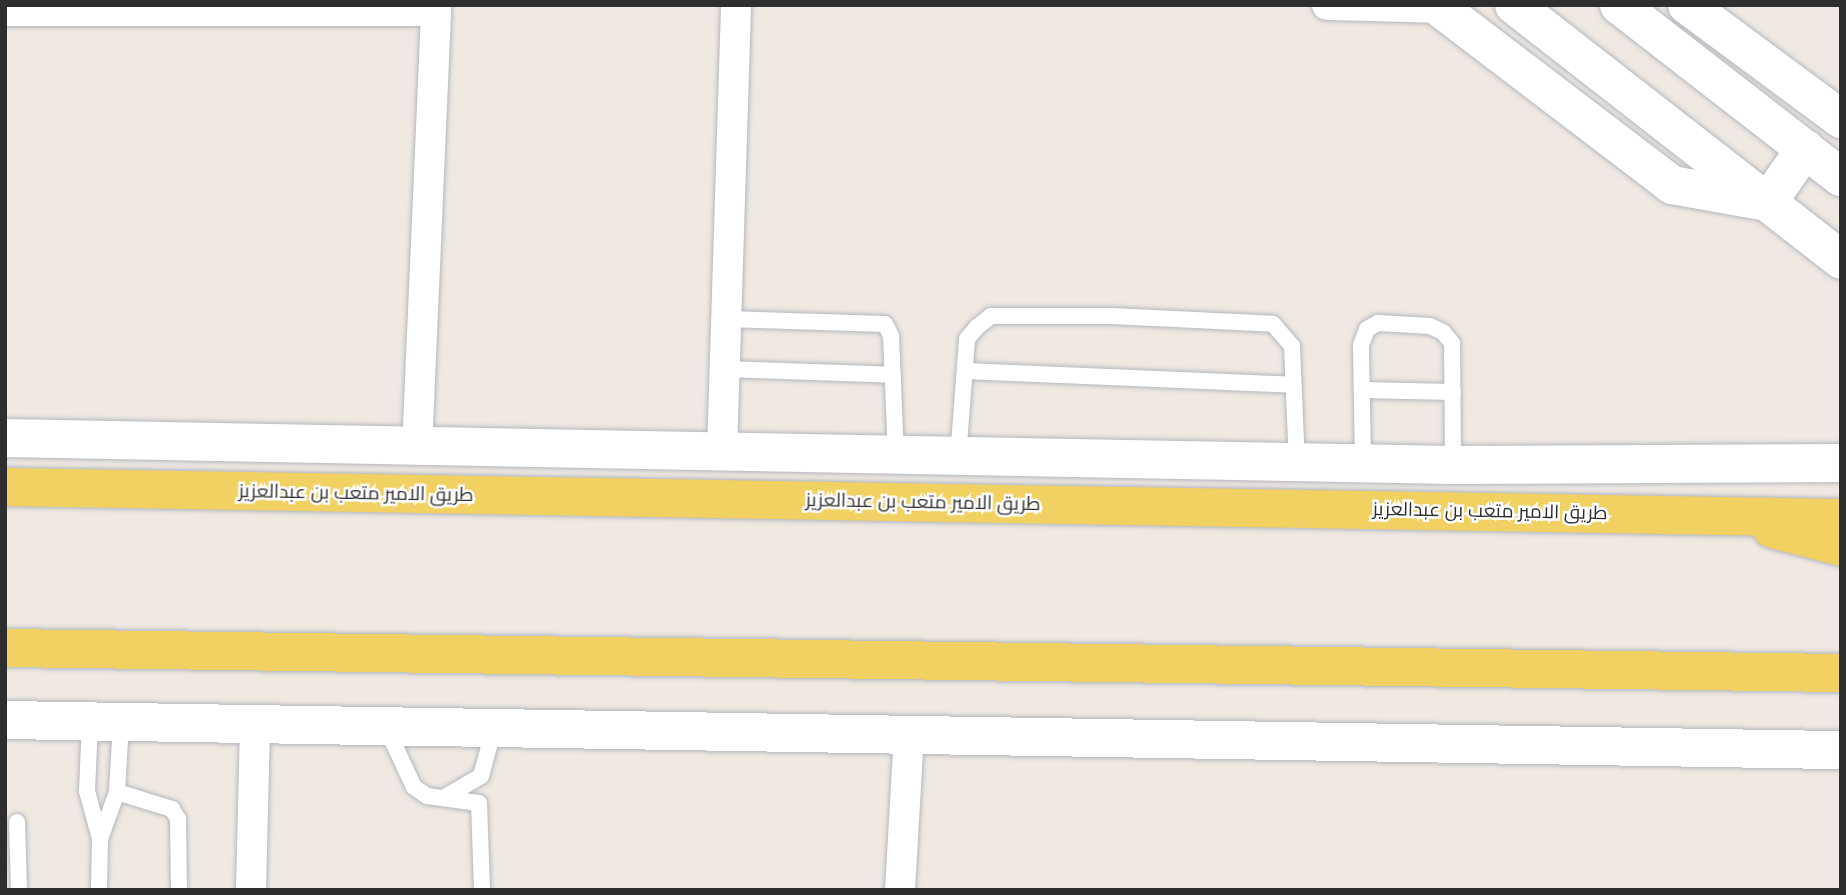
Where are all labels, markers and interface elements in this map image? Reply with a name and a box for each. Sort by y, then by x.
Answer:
street label: طريق الامير متعب بن عبدالعزيز [238,480,474,506]
street label: طريق الامير متعب بن عبدالعزيز [805,489,1041,515]
street label: طريق الامير متعب بن عبدالعزيز [1372,498,1608,524]

